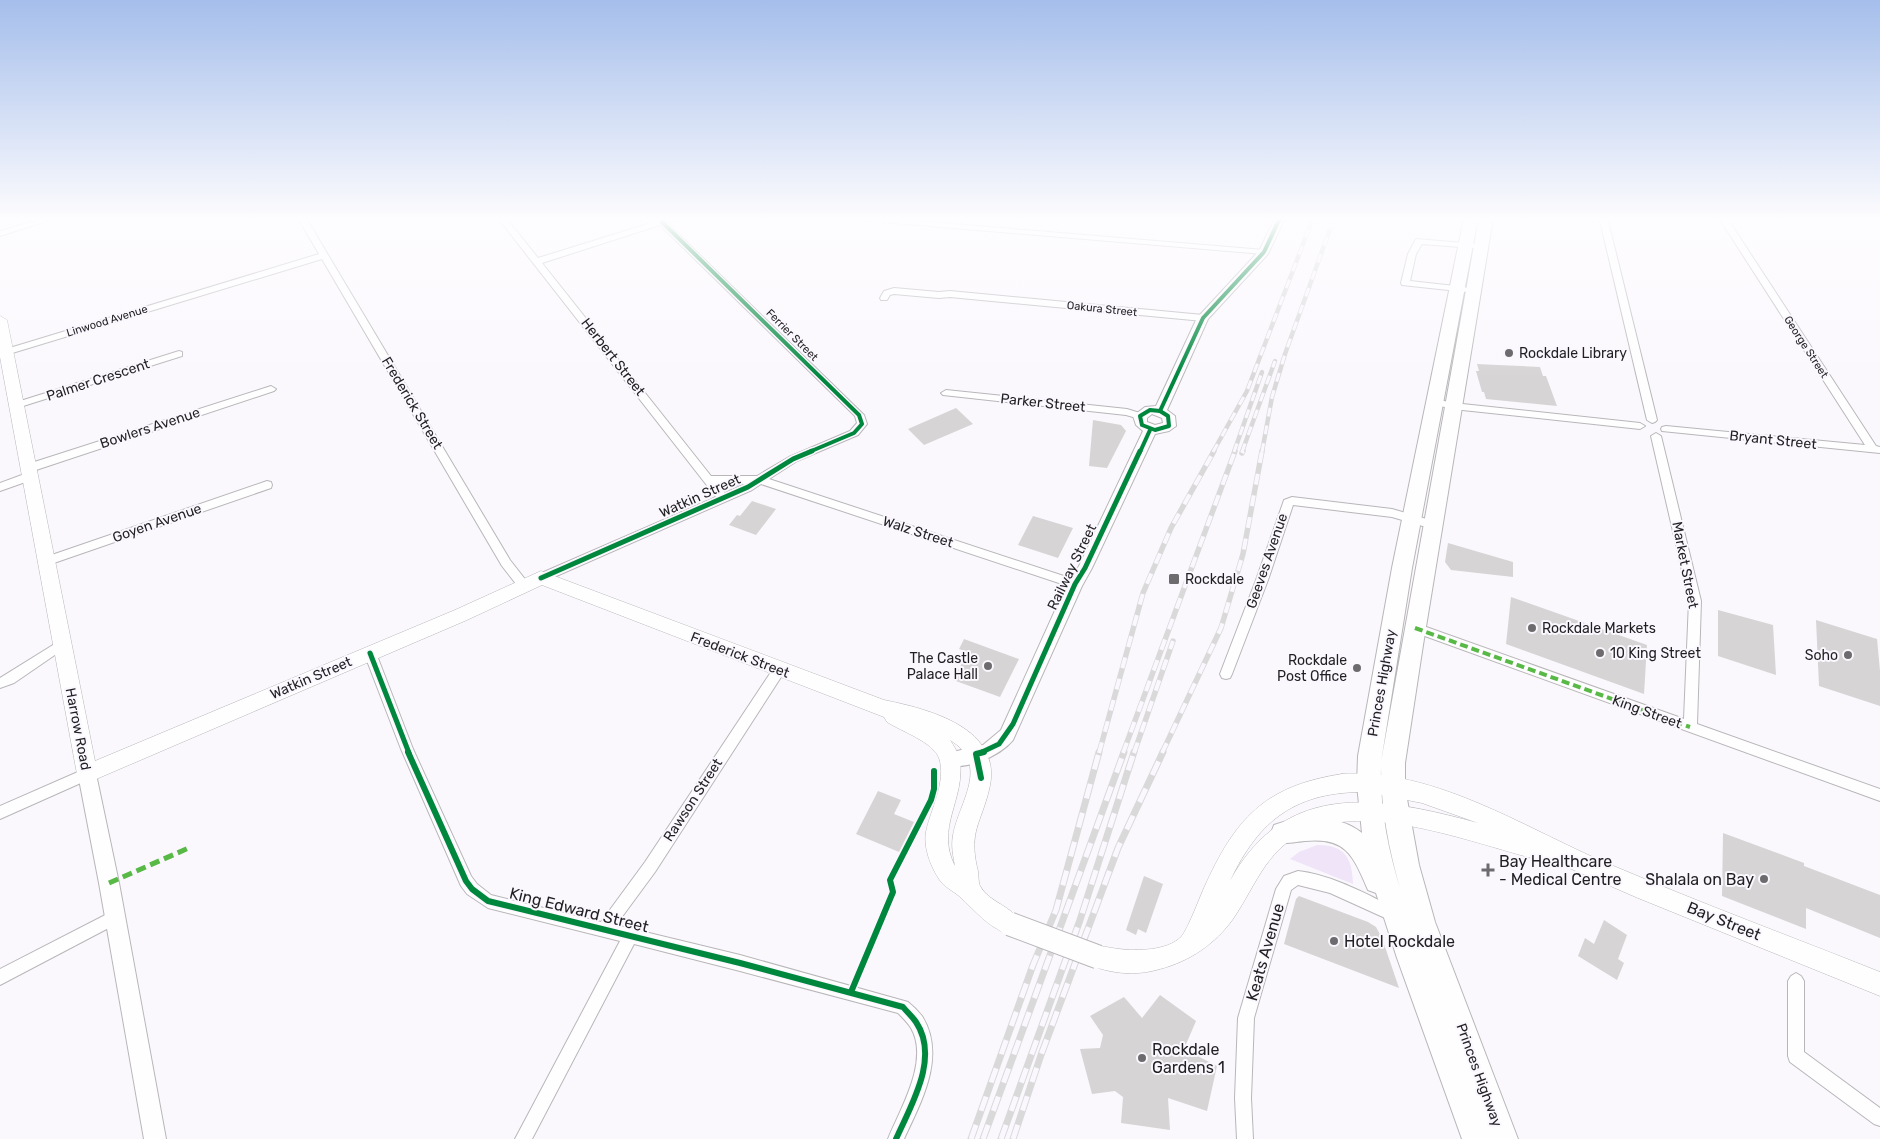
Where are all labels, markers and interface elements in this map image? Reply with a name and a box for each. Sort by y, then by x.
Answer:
street label: Oakura Street [1066,299,1138,319]
street label: Linwood Avenue [65,302,149,340]
street label: Ferrier Street [763,306,821,364]
street label: George Street [1781,314,1831,381]
street label: Herbert Street [577,315,649,400]
place label: Rockdale Library [1519,345,1627,362]
marker: Rockdale Library [1503,347,1515,359]
street label: Frederick Street [378,354,446,453]
street label: Palmer Crescent [44,355,152,405]
street label: Parker Street [1000,390,1087,416]
street label: Bowlers Avenue [98,404,202,452]
street label: Bryant Street [1729,427,1818,453]
street label: Watkin Street [657,470,744,521]
street label: Goyen Avenue [110,500,204,546]
street label: Geeves Avenue [1243,511,1291,611]
street label: Walz Street [881,513,956,552]
street label: Market Street [1668,520,1702,610]
street label: Railway Street [1044,521,1100,613]
place label: Rockdale [1185,571,1244,588]
marker: Rockdale [1167,572,1181,586]
place label: Rockdale Markets [1542,620,1656,637]
marker: Rockdale Markets [1526,622,1538,634]
street label: Frederick Street [688,628,792,682]
street label: Princes Highway [1364,628,1400,738]
place label: 10 King Street [1610,645,1701,662]
marker: 10 King Street [1594,647,1606,659]
place label: Soho [1805,647,1838,664]
marker: Soho [1842,649,1854,661]
place label: The Castle Palace Hall [907,650,978,683]
place label: Rockdale Post Office [1277,652,1347,685]
street label: Watkin Street [268,653,355,703]
marker: The Castle Palace Hall [982,660,994,672]
marker: Rockdale Post Office [1351,662,1363,674]
street label: Harrow Road [62,686,94,772]
street label: King Street [1610,692,1684,733]
street label: Rawson Street [660,755,726,845]
place label: Bay Healthcare - Medical Centre [1499,852,1622,889]
marker: Bay Healthcare - Medical Centre [1481,863,1495,877]
place label: Shalala on Bay [1645,870,1754,889]
marker: Shalala on Bay [1758,873,1770,885]
street label: King Edward Street [507,884,651,936]
street label: Bay Street [1684,898,1764,944]
street label: Keats Avenue [1242,901,1288,1003]
place label: Hotel Rockdale [1344,932,1455,951]
marker: Hotel Rockdale [1328,935,1340,947]
street label: Princes Highway [1452,1021,1506,1129]
place label: Rockdale Gardens 1 [1152,1040,1225,1077]
marker: Rockdale Gardens 1 [1136,1052,1148,1064]

